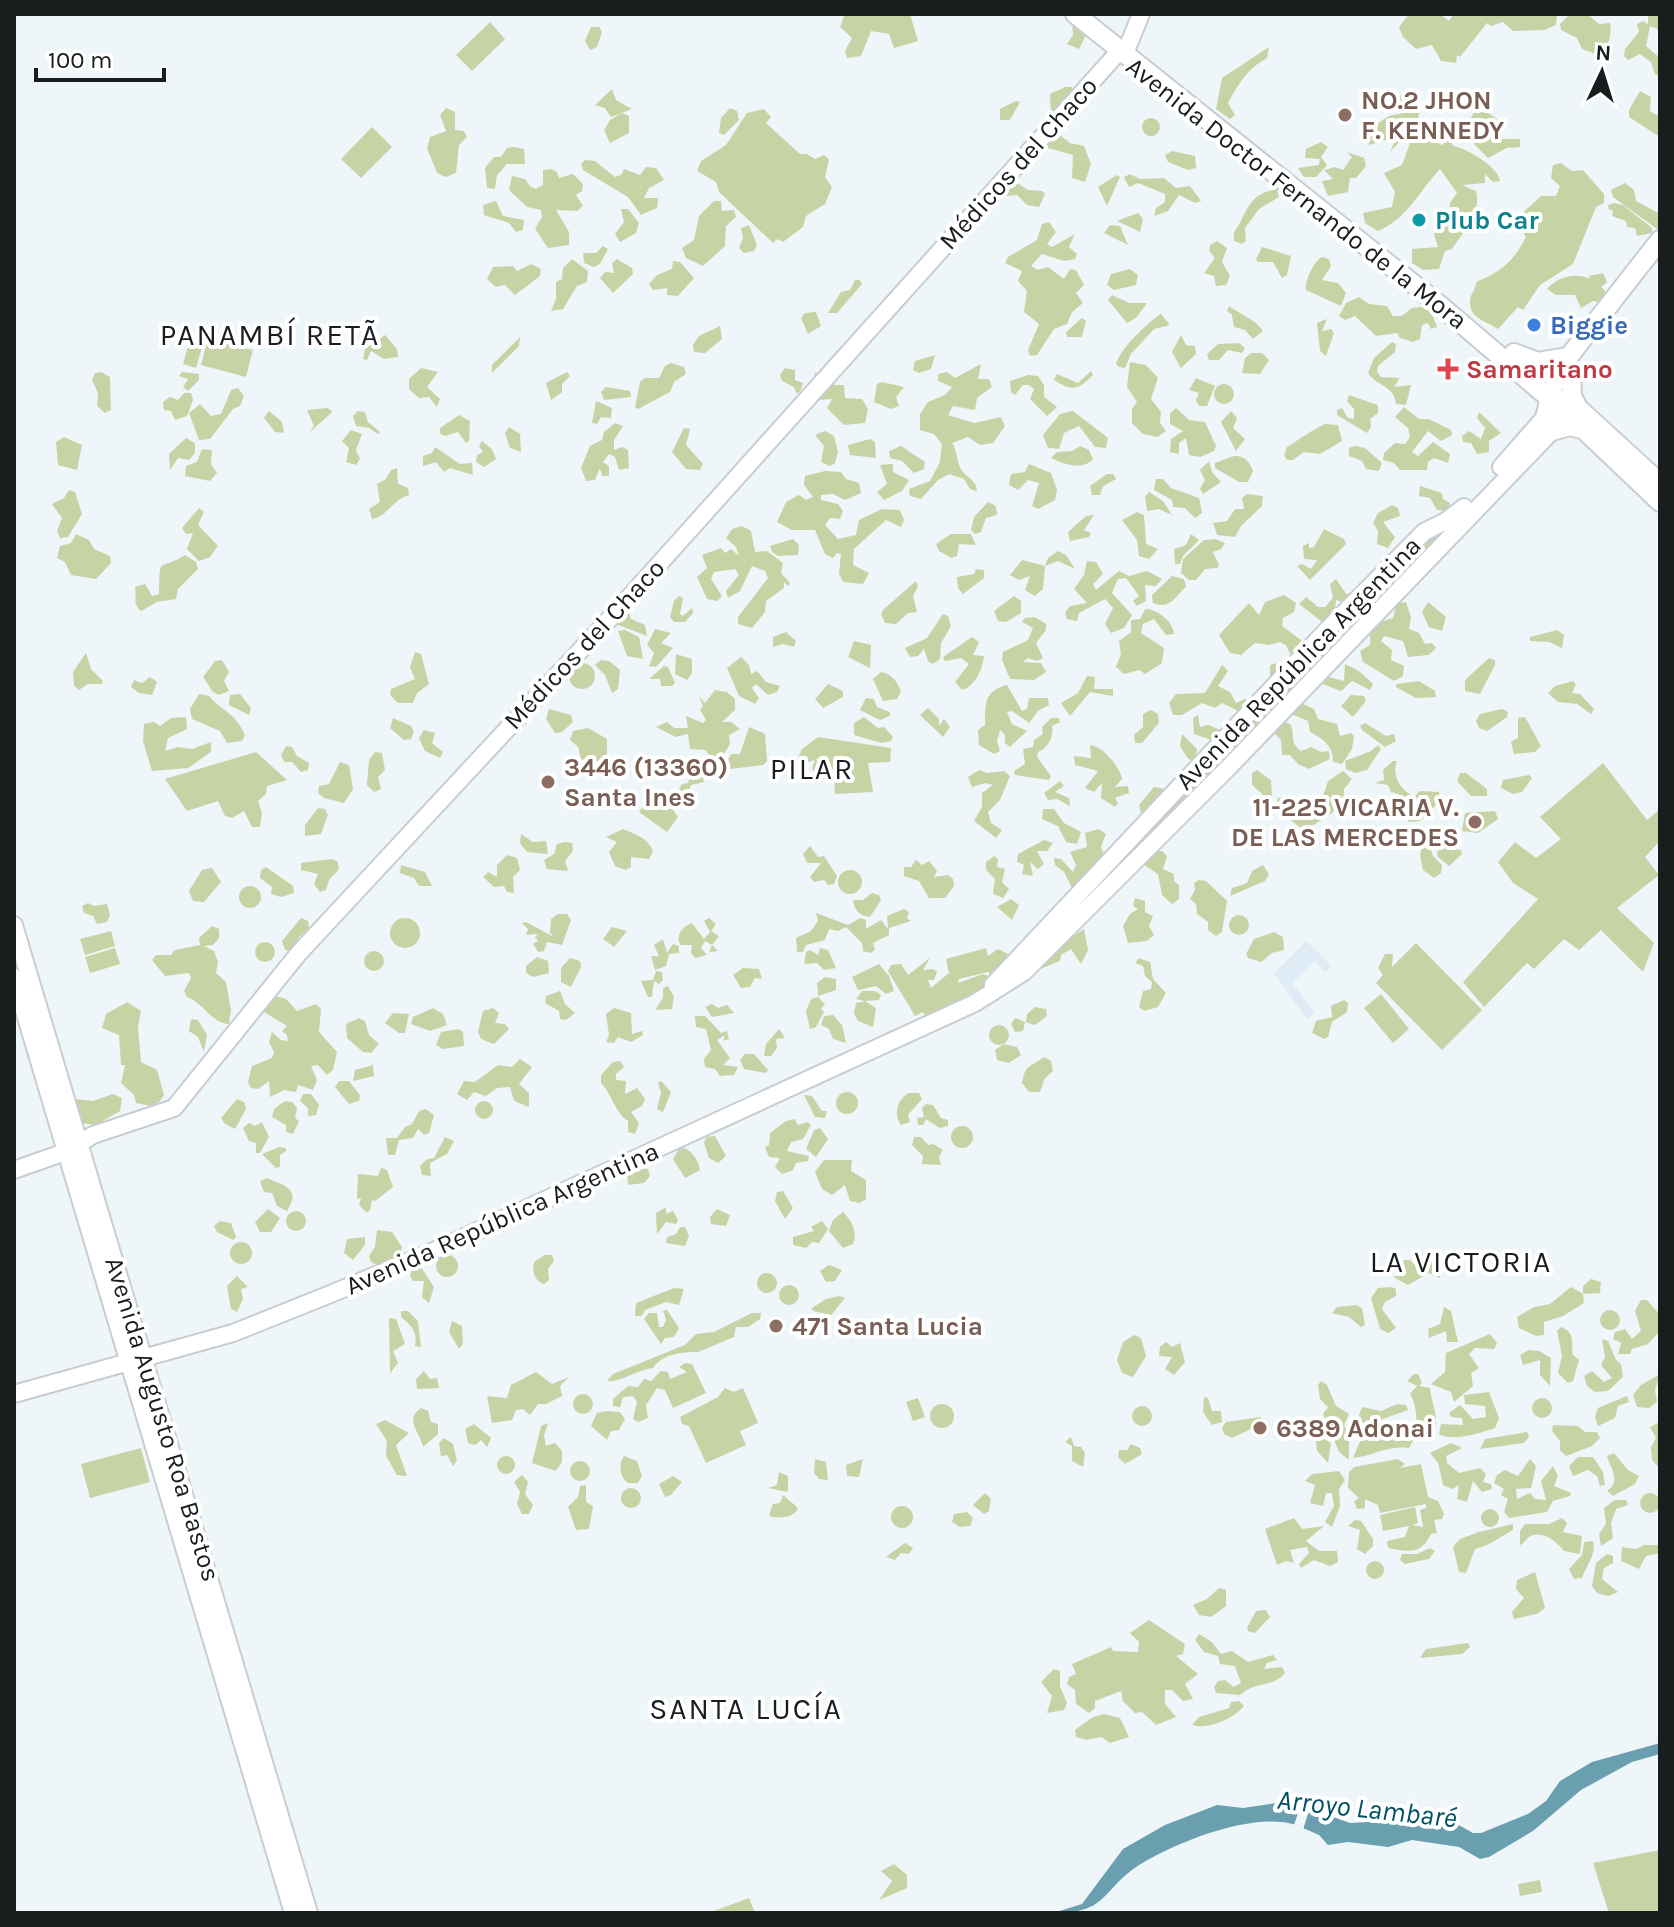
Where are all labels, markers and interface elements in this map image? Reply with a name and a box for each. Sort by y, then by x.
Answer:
scale bar [36,32,164,82]
north arrow [1562,32,1642,112]
text: N [1595,40,1612,67]
text: 100 m [48,46,113,74]
street label: Avenida Doctor Fernando de la Mora [1120,51,1473,336]
street label: Médicos del Chaco [933,71,1104,256]
place label: NO.2 JHON F. KENNEDY [1361,85,1505,146]
marker: NO.2 JHON F. KENNEDY [1336,106,1354,124]
place label: Plub Car [1435,205,1540,236]
marker: Plub Car [1410,211,1428,229]
place label: Biggie [1550,310,1628,341]
marker: Biggie [1525,316,1543,334]
district label: PANAMBÍ RETÃ [160,317,380,353]
place label: Samaritano [1466,354,1613,385]
marker: Samaritano [1437,358,1459,380]
street label: Avenida República Argentina [1169,530,1428,796]
street label: Médicos del Chaco [497,553,671,736]
district label: PILAR [770,751,854,787]
place label: 3446 (13360) Santa Ines [564,752,728,813]
marker: 3446 (13360) Santa Ines [539,773,557,791]
place label: 11-225 VICARIA V. DE LAS MERCEDES [1231,792,1459,853]
marker: 11-225 VICARIA V. DE LAS MERCEDES [1466,813,1484,831]
street label: Avenida República Argentina [341,1135,664,1302]
district label: LA VICTORIA [1370,1244,1552,1280]
street label: Avenida Augusto Roa Bastos [98,1253,227,1585]
place label: 471 Santa Lucia [792,1311,983,1342]
marker: 471 Santa Lucia [767,1317,785,1335]
place label: 6389 Adonai [1276,1413,1434,1444]
marker: 6389 Adonai [1251,1419,1269,1437]
district label: SANTA LUCÍA [649,1691,843,1727]
water label: Arroyo Lambaré [1276,1783,1458,1834]

